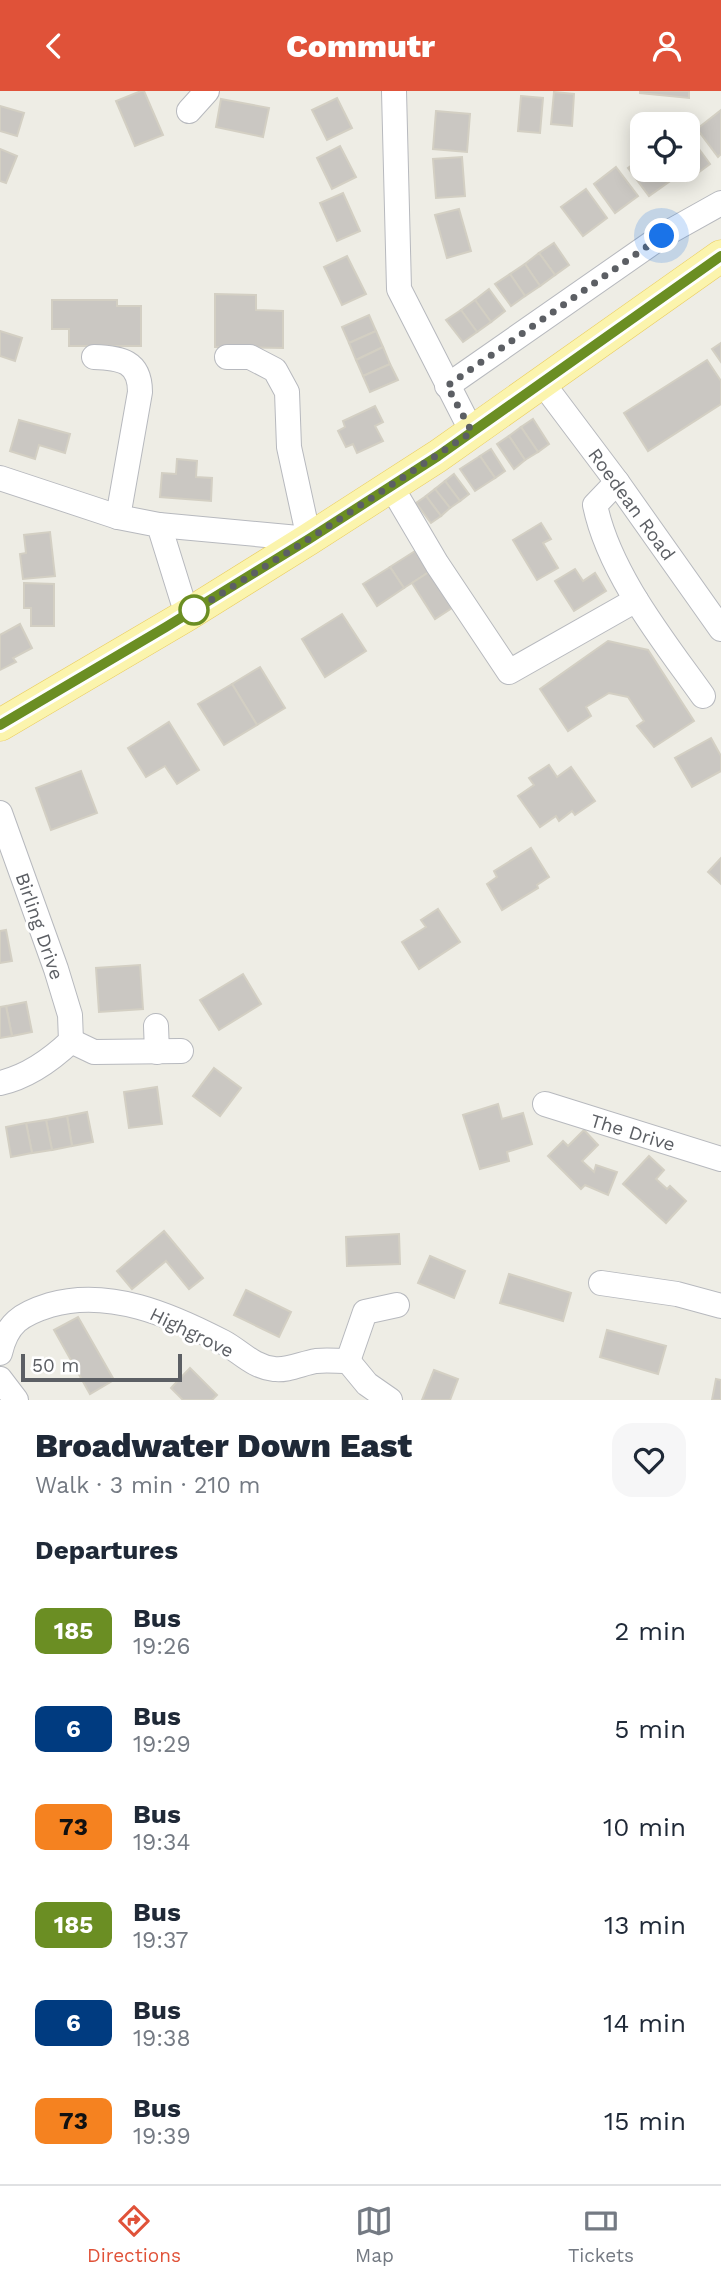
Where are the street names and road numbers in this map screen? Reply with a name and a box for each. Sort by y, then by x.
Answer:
street label: Roedean Road [583,444,680,565]
street label: Birling Drive [10,870,69,983]
street label: The Drive [588,1109,678,1156]
street label: Highgrove [146,1302,238,1363]

